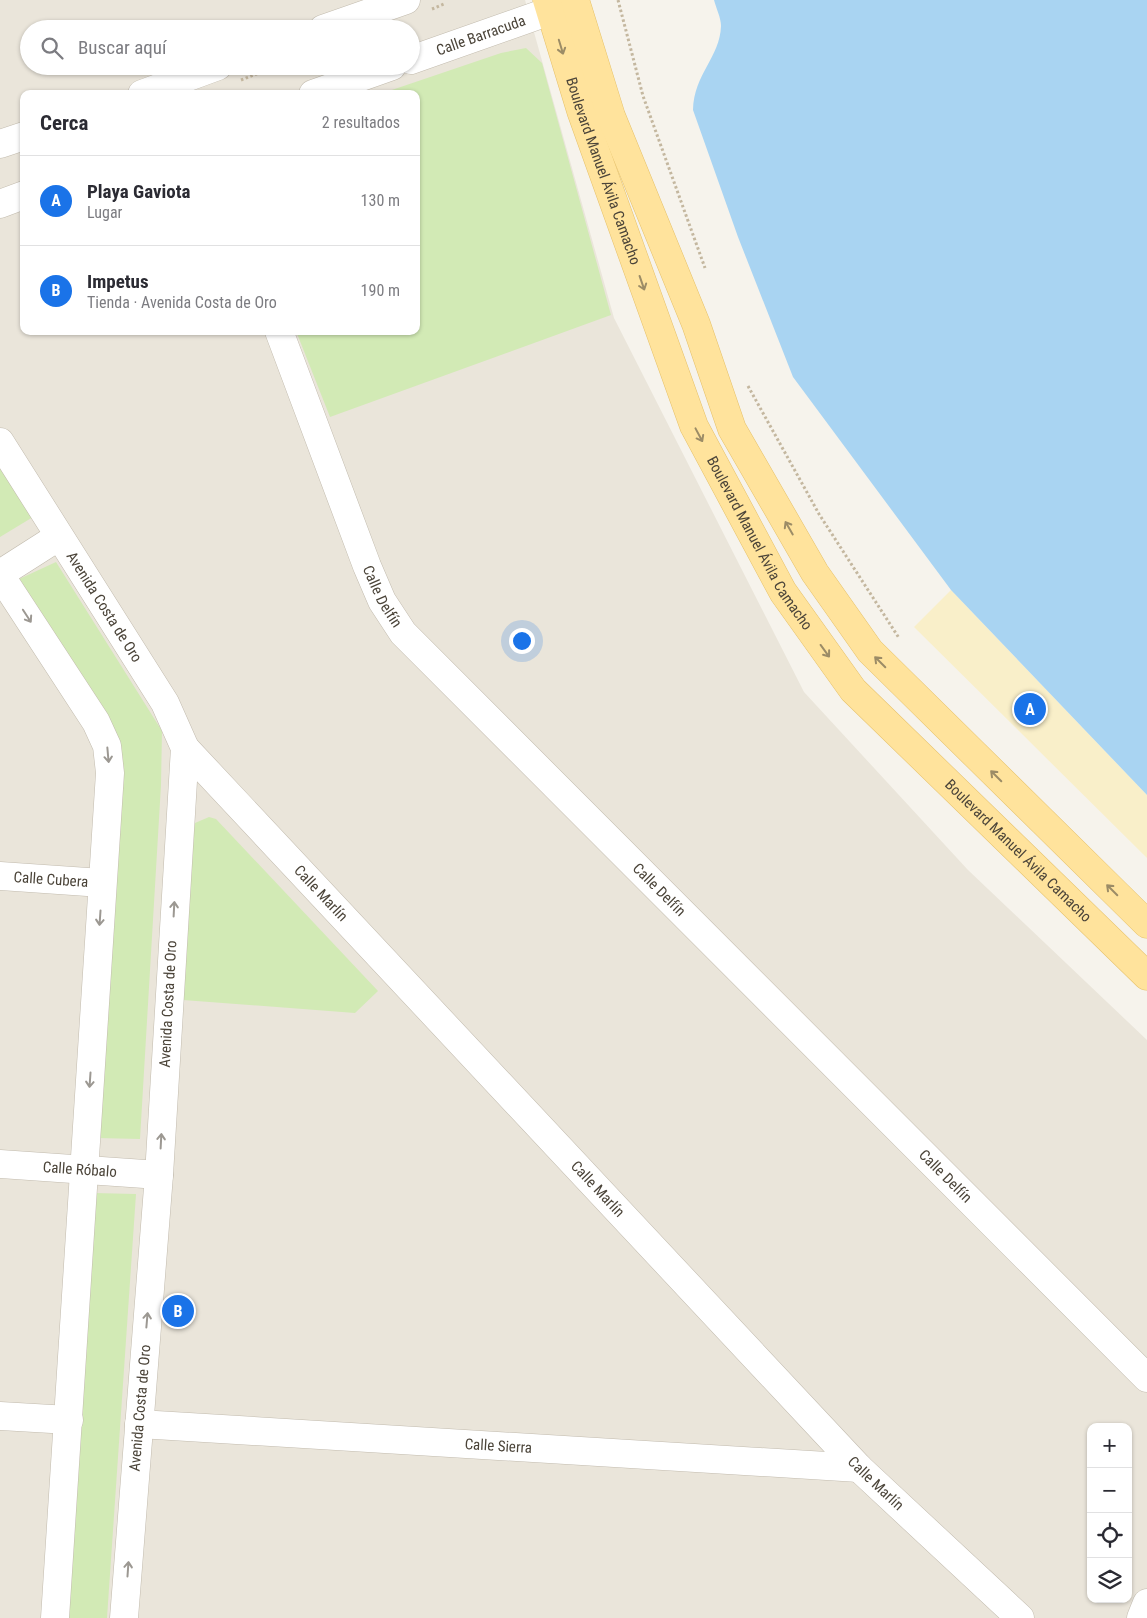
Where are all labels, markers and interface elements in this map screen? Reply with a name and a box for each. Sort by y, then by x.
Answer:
street label: Calle Barracuda [434,11,528,59]
search box [20,20,420,75]
icon: search [38,34,66,62]
text: Buscar aquí [78,36,167,59]
one-way arrow [557,38,567,54]
street label: Boulevard Manuel Ávila Camacho [562,75,644,267]
text: Cerca [40,111,88,135]
text: 2 resultados [322,113,400,132]
text: Playa Gaviota [87,180,191,203]
text: A [51,191,61,210]
text: 130 m [361,191,400,210]
text: Lugar [87,203,122,222]
text: Impetus [87,270,149,293]
one-way arrow [638,275,647,290]
text: B [52,281,60,300]
text: 190 m [361,281,400,300]
text: Tienda · Avenida Costa de Oro [87,293,277,312]
one-way arrow [694,428,704,443]
street label: Boulevard Manuel Ávila Camacho [703,453,816,634]
one-way arrow [784,521,794,536]
street label: Avenida Costa de Oro [63,548,146,665]
street label: Calle Delfín [359,563,406,631]
one-way arrow [22,609,32,623]
your location [509,628,535,654]
one-way arrow [820,644,830,658]
one-way arrow [874,656,887,668]
pin: A [1014,690,1046,728]
one-way arrow [103,747,113,763]
one-way arrow [990,770,1003,782]
street label: Boulevard Manuel Ávila Camacho [941,775,1095,926]
street label: Calle Delfín [629,859,690,920]
street label: Calle Marlín [290,861,352,925]
street label: Calle Cubera [13,868,89,891]
one-way arrow [1106,884,1118,896]
one-way arrow [169,901,178,917]
one-way arrow [95,909,104,925]
street label: Avenida Costa de Oro [156,940,180,1068]
one-way arrow [85,1071,94,1087]
one-way arrow [156,1133,165,1149]
street label: Calle Delfín [915,1146,976,1207]
street label: Calle Marlín [567,1157,628,1221]
street label: Calle Róbalo [42,1158,117,1181]
pin: B [162,1292,194,1330]
one-way arrow [142,1312,152,1328]
street label: Avenida Costa de Oro [125,1344,155,1472]
map controls [1087,1423,1132,1603]
button: + [1087,1423,1132,1468]
street label: Calle Sierra [464,1435,533,1457]
street label: Calle Marlín [844,1453,908,1514]
button: − [1087,1468,1132,1513]
button: locate [1087,1513,1132,1558]
button: layers [1087,1558,1132,1603]
one-way arrow [123,1562,132,1578]

